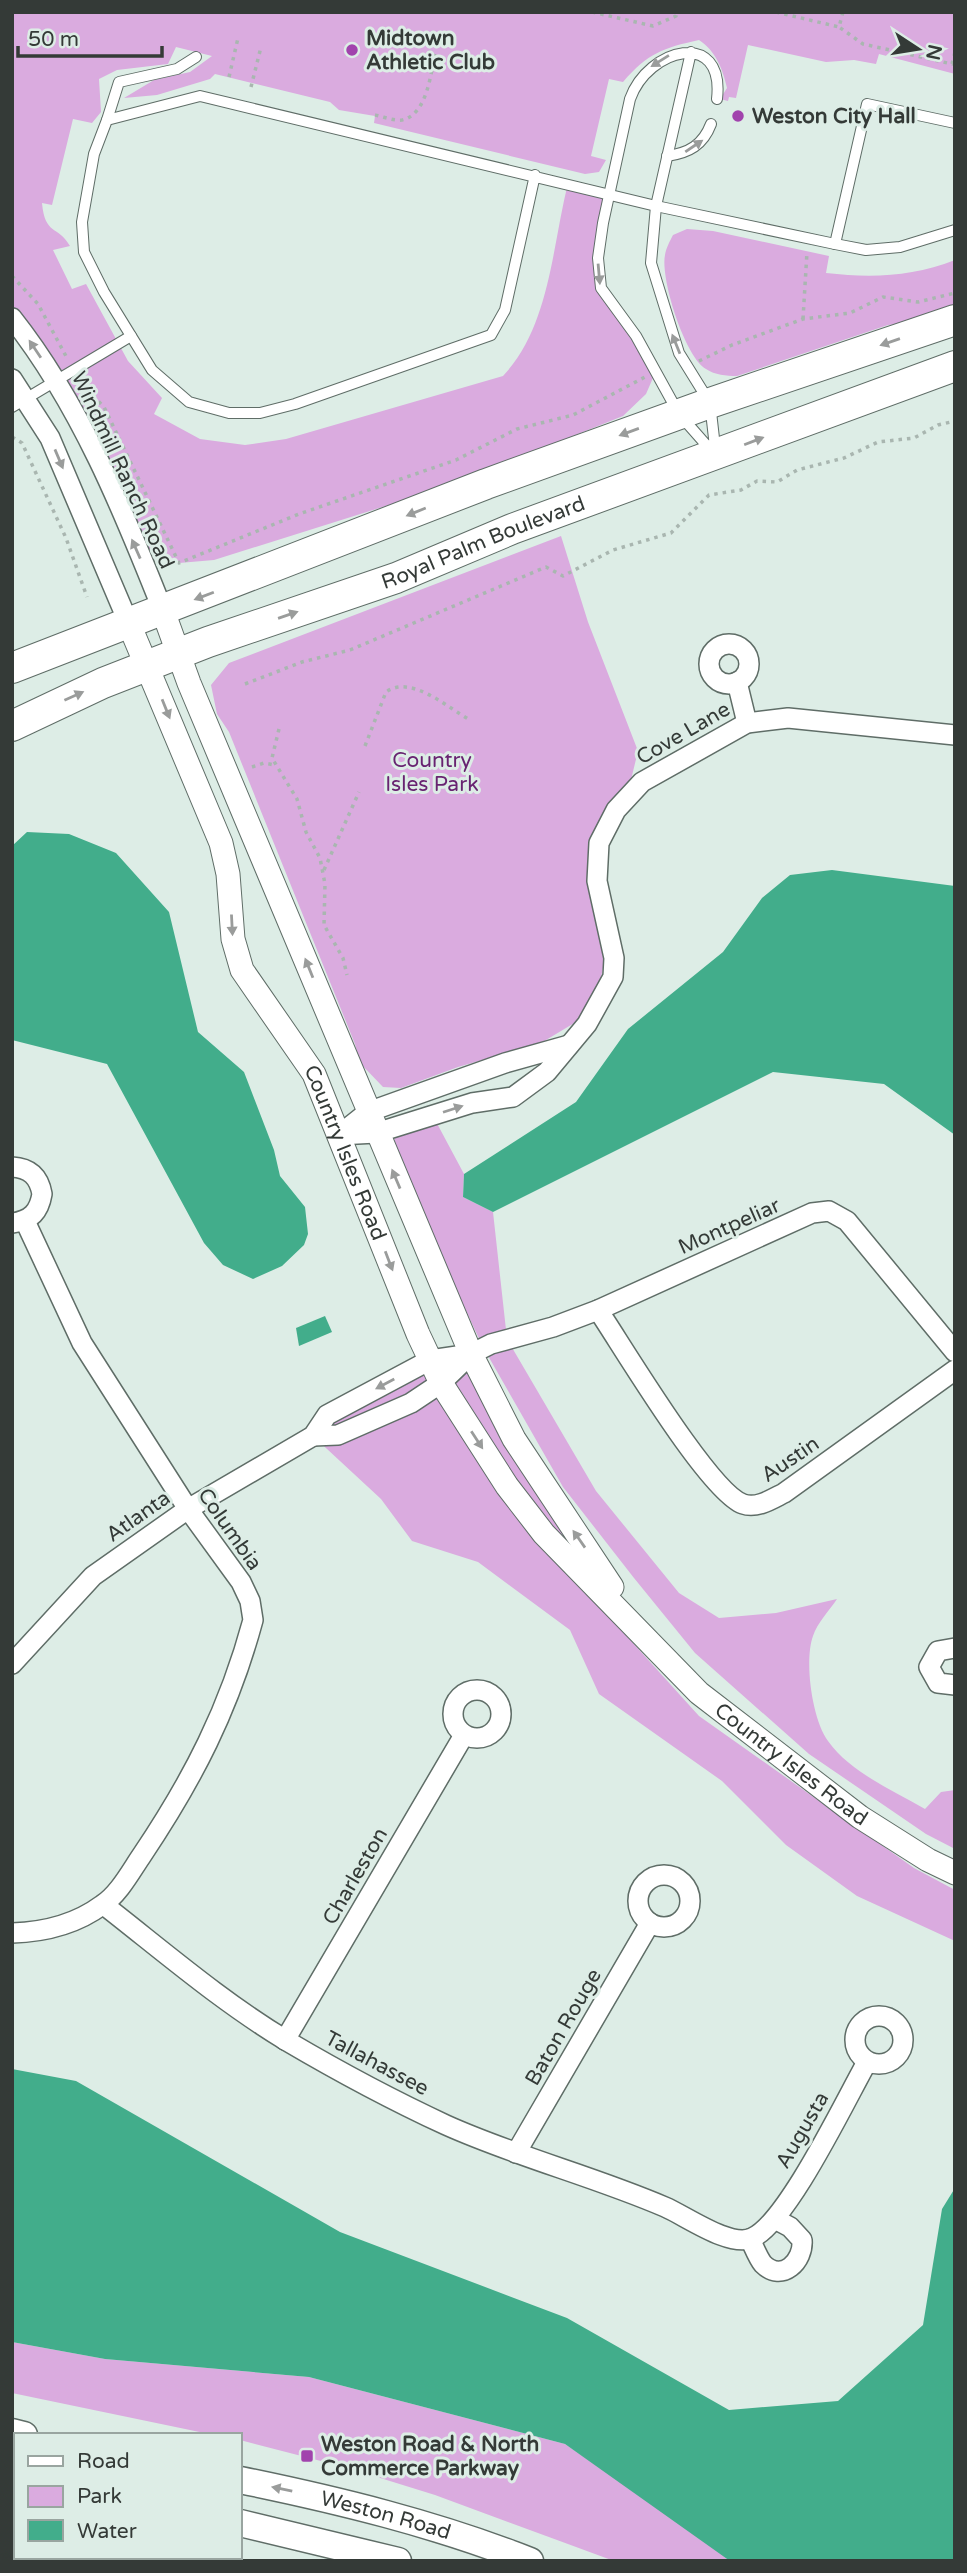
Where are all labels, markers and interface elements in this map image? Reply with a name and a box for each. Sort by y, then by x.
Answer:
scale bar [18,14,161,58]
north arrow [883,14,953,84]
place label: Midtown Athletic Club [366,26,495,75]
text: 50 m [28,27,79,52]
marker: Midtown Athletic Club [344,42,360,58]
text: N [921,43,946,62]
one-way arrow [650,55,670,68]
place label: Weston City Hall [752,104,916,129]
marker: Weston City Hall [730,108,746,124]
one-way arrow [684,139,704,152]
one-way arrow [594,263,605,285]
one-way arrow [670,333,681,354]
one-way arrow [879,337,900,348]
one-way arrow [28,340,42,358]
street label: Windmill Ranch Road [66,368,179,573]
one-way arrow [618,427,639,438]
one-way arrow [743,436,764,447]
one-way arrow [53,449,65,469]
street label: Royal Palm Boulevard [378,491,589,595]
one-way arrow [405,506,426,517]
one-way arrow [131,538,142,559]
one-way arrow [194,590,215,601]
one-way arrow [278,609,299,620]
one-way arrow [64,690,84,702]
street label: Cove Lane [632,697,735,770]
one-way arrow [161,699,172,720]
park label: Country Isles Park [385,748,479,797]
one-way arrow [226,914,237,936]
one-way arrow [303,958,314,979]
street label: Country Isles Road [298,1060,391,1244]
one-way arrow [442,1103,463,1114]
one-way arrow [390,1168,401,1189]
street label: Montpeliar [674,1193,784,1260]
one-way arrow [383,1250,394,1271]
one-way arrow [375,1378,394,1390]
one-way arrow [471,1431,484,1450]
street label: Austin [757,1431,824,1488]
street label: Columbia [192,1483,267,1575]
street label: Atlanta [101,1485,175,1547]
one-way arrow [572,1530,586,1548]
street label: Country Isles Road [710,1698,872,1832]
street label: Charleston [318,1823,393,1929]
street label: Baton Rouge [520,1964,607,2090]
street label: Tallahassee [321,2026,433,2101]
street label: Augusta [771,2088,834,2173]
place label: Weston Road & North Commerce Parkway [321,2432,539,2481]
legend [14,2433,242,2559]
marker: Weston Road & North Commerce Parkway [299,2448,315,2464]
text: Road [77,2449,130,2474]
one-way arrow [271,2483,293,2494]
text: Park [77,2484,122,2509]
street label: Weston Road [318,2486,454,2545]
text: Water [77,2519,137,2544]

